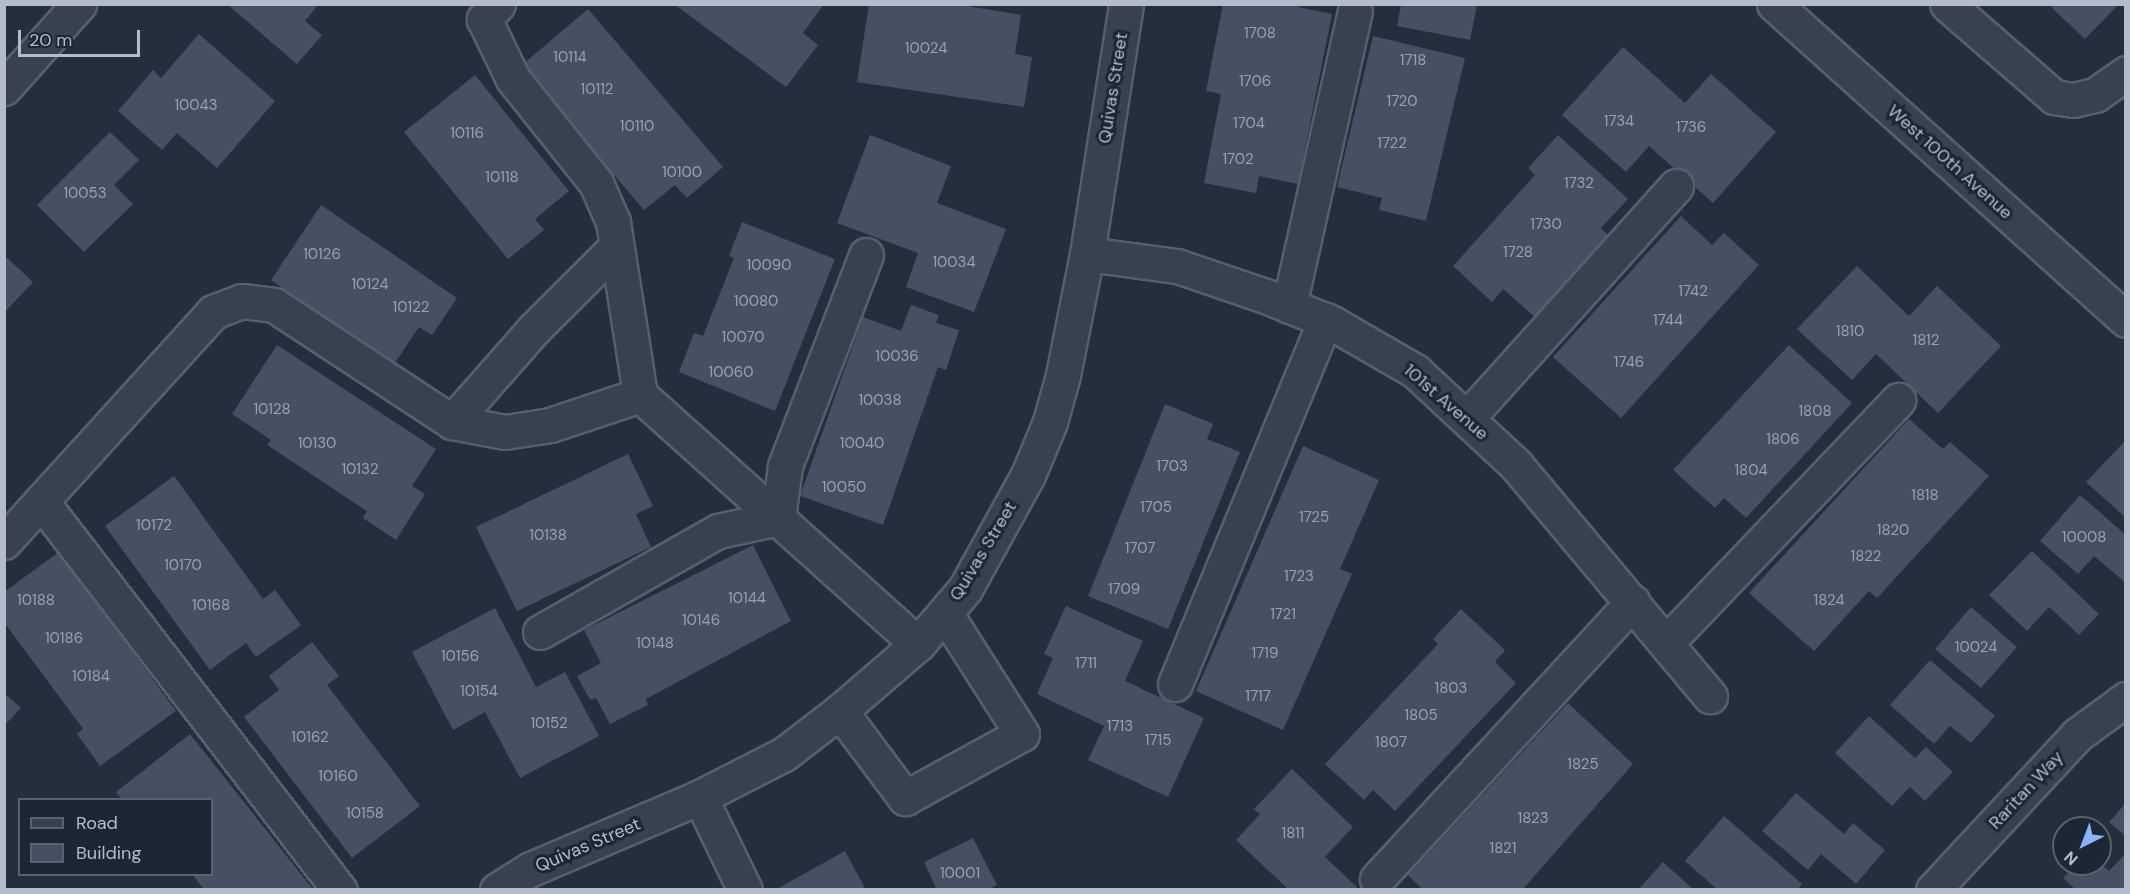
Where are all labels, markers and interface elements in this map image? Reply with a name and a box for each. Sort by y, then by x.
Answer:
scale bar [21,18,142,56]
house number: 1708 [1244,25,1276,43]
text: 20 m [29,28,72,52]
street label: Quivas Street [1094,31,1132,145]
house number: 10024 [905,40,947,58]
house number: 10114 [553,49,587,67]
house number: 1718 [1400,52,1426,70]
house number: 1706 [1239,73,1271,91]
house number: 10112 [581,81,613,99]
house number: 1720 [1386,93,1418,111]
house number: 10043 [174,97,218,115]
street label: West 100th Avenue [1883,100,2017,224]
house number: 1734 [1604,113,1634,131]
house number: 1704 [1233,115,1265,133]
house number: 10110 [620,118,654,136]
house number: 1736 [1676,119,1706,137]
house number: 10116 [450,125,484,143]
house number: 1722 [1377,135,1407,153]
house number: 1702 [1222,151,1254,169]
house number: 10100 [662,164,702,182]
house number: 10118 [485,169,519,187]
house number: 1732 [1564,175,1594,193]
house number: 10053 [63,185,107,203]
house number: 1730 [1530,216,1562,234]
house number: 1728 [1503,244,1533,262]
house number: 10126 [303,246,341,264]
house number: 10034 [932,254,976,272]
house number: 10090 [747,257,791,275]
house number: 10124 [351,276,389,294]
house number: 1742 [1678,283,1708,301]
house number: 10080 [734,293,778,311]
house number: 10122 [393,299,429,317]
house number: 1744 [1653,312,1683,330]
house number: 1810 [1836,323,1864,341]
house number: 10070 [721,329,765,347]
house number: 1812 [1913,332,1939,350]
house number: 10036 [875,348,919,366]
house number: 1746 [1614,354,1644,372]
street label: 101st Avenue [1399,359,1493,445]
house number: 10060 [709,364,753,382]
house number: 10038 [858,392,902,410]
house number: 10128 [253,401,291,419]
house number: 1808 [1798,403,1832,421]
house number: 1806 [1766,431,1800,449]
house number: 10130 [298,435,336,453]
house number: 10040 [840,435,884,453]
house number: 1703 [1156,458,1188,476]
house number: 10132 [341,461,379,479]
house number: 1804 [1734,462,1768,480]
house number: 10050 [822,479,866,497]
house number: 1818 [1911,487,1939,505]
street label: Quivas Street [945,497,1021,605]
house number: 1705 [1140,499,1172,517]
house number: 1725 [1299,509,1329,527]
house number: 10172 [136,517,172,535]
house number: 1820 [1877,522,1909,540]
house number: 10138 [529,527,567,545]
house number: 10008 [2062,529,2106,547]
house number: 1707 [1125,540,1155,558]
house number: 1822 [1851,548,1881,566]
house number: 10170 [164,557,202,575]
house number: 1723 [1284,568,1314,586]
house number: 1709 [1108,581,1140,599]
house number: 10144 [728,590,766,608]
house number: 10188 [17,592,55,610]
house number: 1824 [1813,592,1845,610]
house number: 10168 [192,597,230,615]
house number: 1721 [1270,606,1296,624]
house number: 10146 [682,612,720,630]
house number: 10186 [45,630,83,648]
house number: 10148 [636,635,674,653]
house number: 10024 [1955,639,1997,657]
house number: 1719 [1252,645,1278,663]
house number: 10156 [441,648,479,666]
house number: 1711 [1075,655,1097,673]
house number: 10184 [72,668,110,686]
house number: 1803 [1435,680,1467,698]
house number: 10154 [460,683,498,701]
house number: 1717 [1245,688,1271,706]
house number: 1805 [1404,707,1438,725]
house number: 10152 [530,715,568,733]
house number: 1713 [1107,718,1133,736]
house number: 10162 [291,729,329,747]
house number: 1715 [1145,732,1171,750]
house number: 1807 [1375,734,1407,752]
street label: Raritan Way [1984,746,2068,834]
house number: 1825 [1567,756,1599,774]
house number: 10160 [318,768,358,786]
legend [18,798,213,876]
house number: 10158 [346,805,384,823]
house number: 1823 [1517,810,1549,828]
text: Road [76,811,118,835]
street label: Quivas Street [532,813,644,877]
north arrow [2052,816,2112,876]
house number: 1811 [1282,825,1304,843]
house number: 1821 [1490,840,1516,858]
text: Building [76,841,141,865]
text: N [2060,847,2082,870]
house number: 10001 [940,865,980,883]

